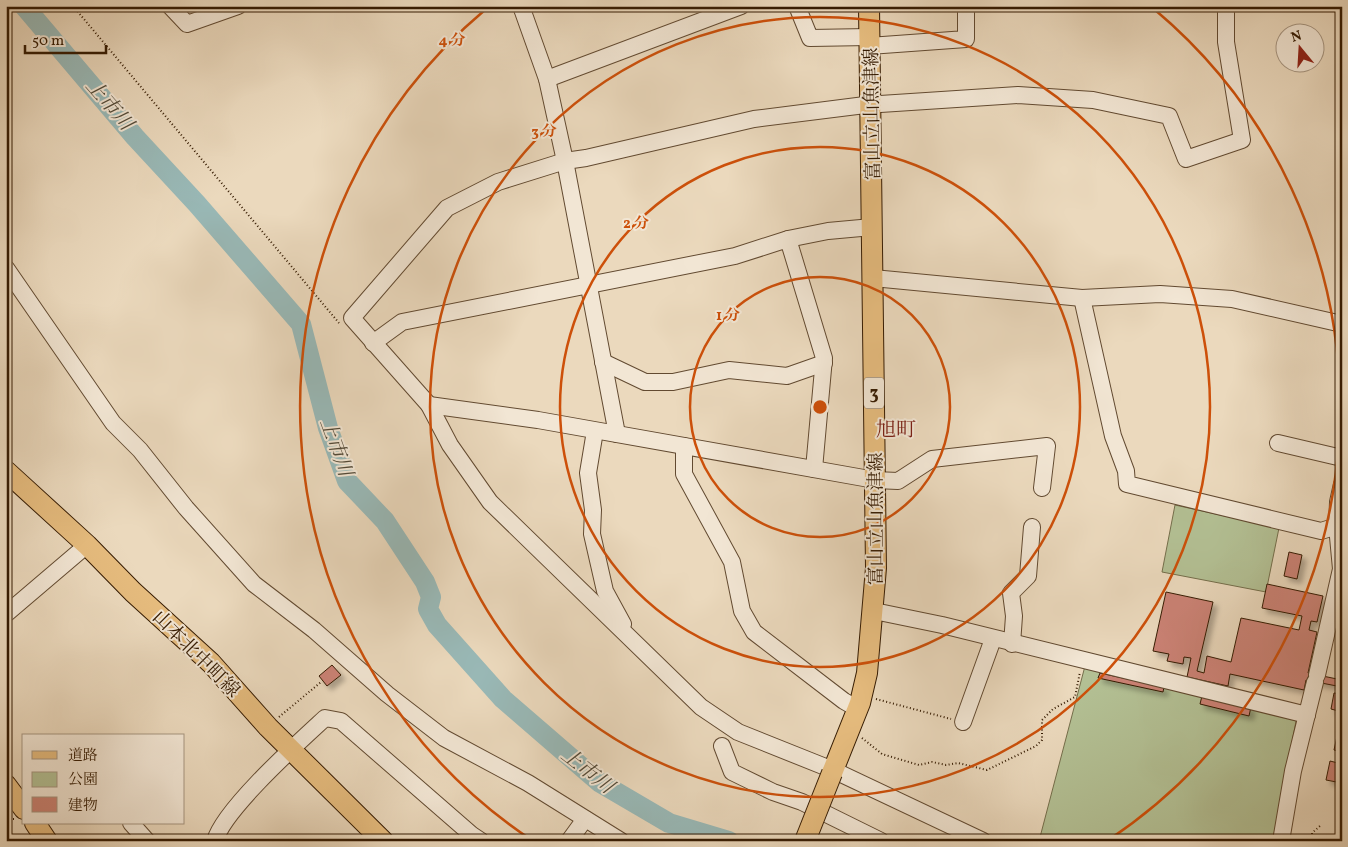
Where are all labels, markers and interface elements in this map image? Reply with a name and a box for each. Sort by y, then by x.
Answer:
scale bar [25,22,106,54]
north arrow [1276,22,1326,72]
text: N [1289,26,1304,48]
text: 50 m [32,31,64,52]
text: 4 分 [438,31,466,52]
street label: 富山立山魚津線 [859,47,887,181]
water label: 上市川 [78,73,140,139]
text: 3 分 [531,122,557,143]
text: 2 分 [623,214,649,235]
text: 1 分 [716,306,740,327]
road number: 3 [864,378,884,408]
centre of rings [811,398,829,416]
water label: 上市川 [312,415,359,483]
district label: 旭町 [876,417,916,445]
street label: 富山立山魚津線 [864,452,890,586]
street label: 山本北中町線 [146,605,245,704]
legend [22,734,185,824]
water label: 上市川 [555,742,621,802]
text: 道路 [68,746,98,767]
text: 公園 [68,770,98,791]
text: 建物 [68,796,98,817]

